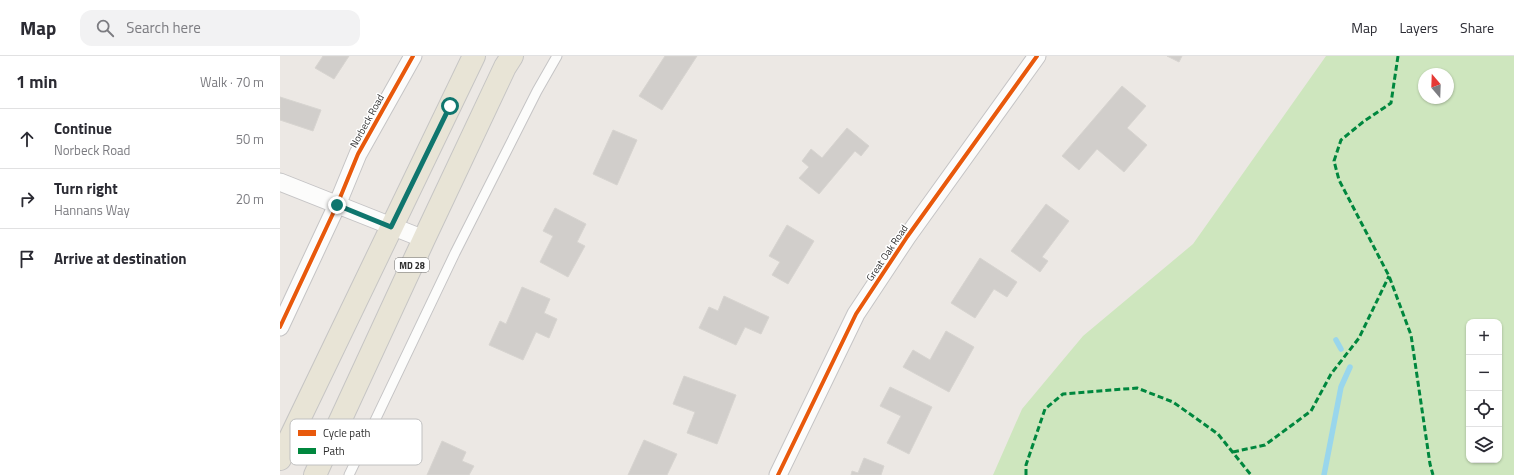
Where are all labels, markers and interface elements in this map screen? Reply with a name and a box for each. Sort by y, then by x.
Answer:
search box [80,10,360,46]
text: Map [20,13,56,42]
text: Search here [126,16,201,39]
icon: search [94,17,116,39]
text: Map [1351,17,1377,38]
text: Layers [1399,17,1438,38]
text: Share [1460,17,1494,38]
north arrow [1418,68,1454,104]
text: 1 min [16,69,57,95]
text: Walk · 70 m [200,72,264,92]
street label: Norbeck Road [346,92,388,150]
route start [441,97,459,115]
text: Continue [54,117,112,140]
icon: ahead [16,128,38,150]
text: 50 m [236,129,264,149]
text: Norbeck Road [54,140,130,160]
text: Turn right [54,177,118,200]
icon: right [16,188,38,210]
text: 20 m [236,189,264,209]
route end [328,196,346,214]
text: Hannans Way [54,200,130,220]
street label: Great Oak Road [862,222,912,284]
text: Arrive at destination [54,247,187,270]
icon: arrive [16,248,38,270]
road number: MD 28 [395,258,429,272]
map controls [1466,319,1502,463]
button: + [1466,319,1502,355]
button: − [1466,355,1502,391]
button: locate [1466,391,1502,427]
legend [290,419,422,465]
text: Cycle path [323,425,371,441]
button: layers [1466,427,1502,463]
text: Path [323,443,345,459]

